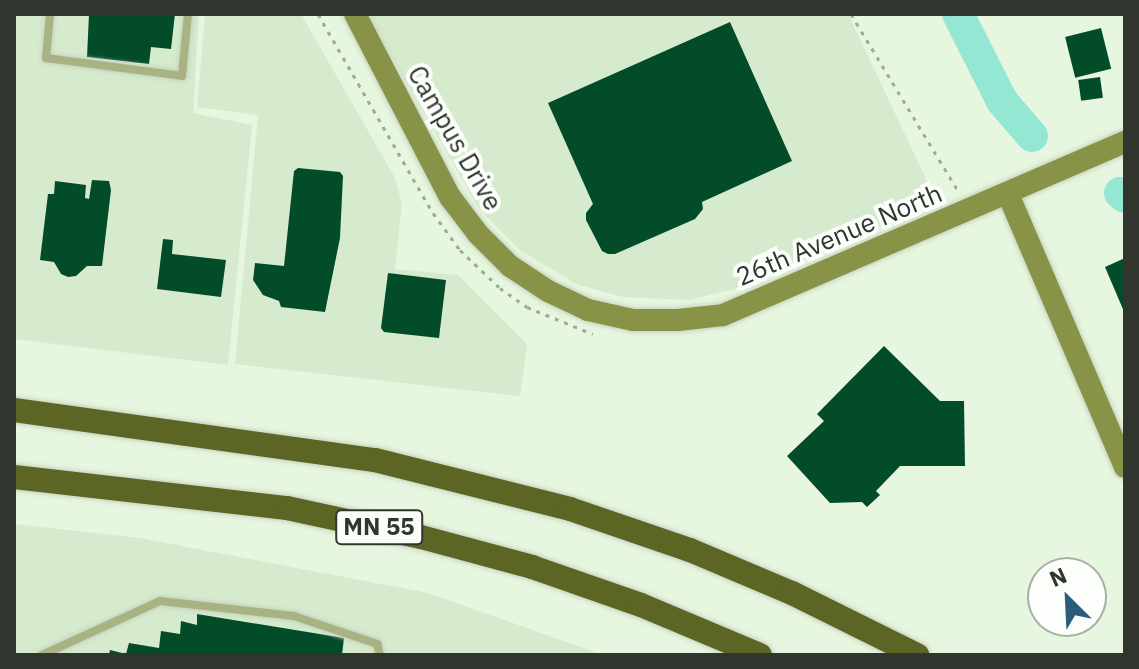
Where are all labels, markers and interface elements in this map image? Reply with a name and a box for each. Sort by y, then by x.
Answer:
street label: Campus Drive [401,60,509,216]
street label: 26th Avenue North [731,178,947,292]
road number: MN 55 [335,507,423,547]
north arrow [1027,557,1107,637]
text: N [1045,560,1071,593]

